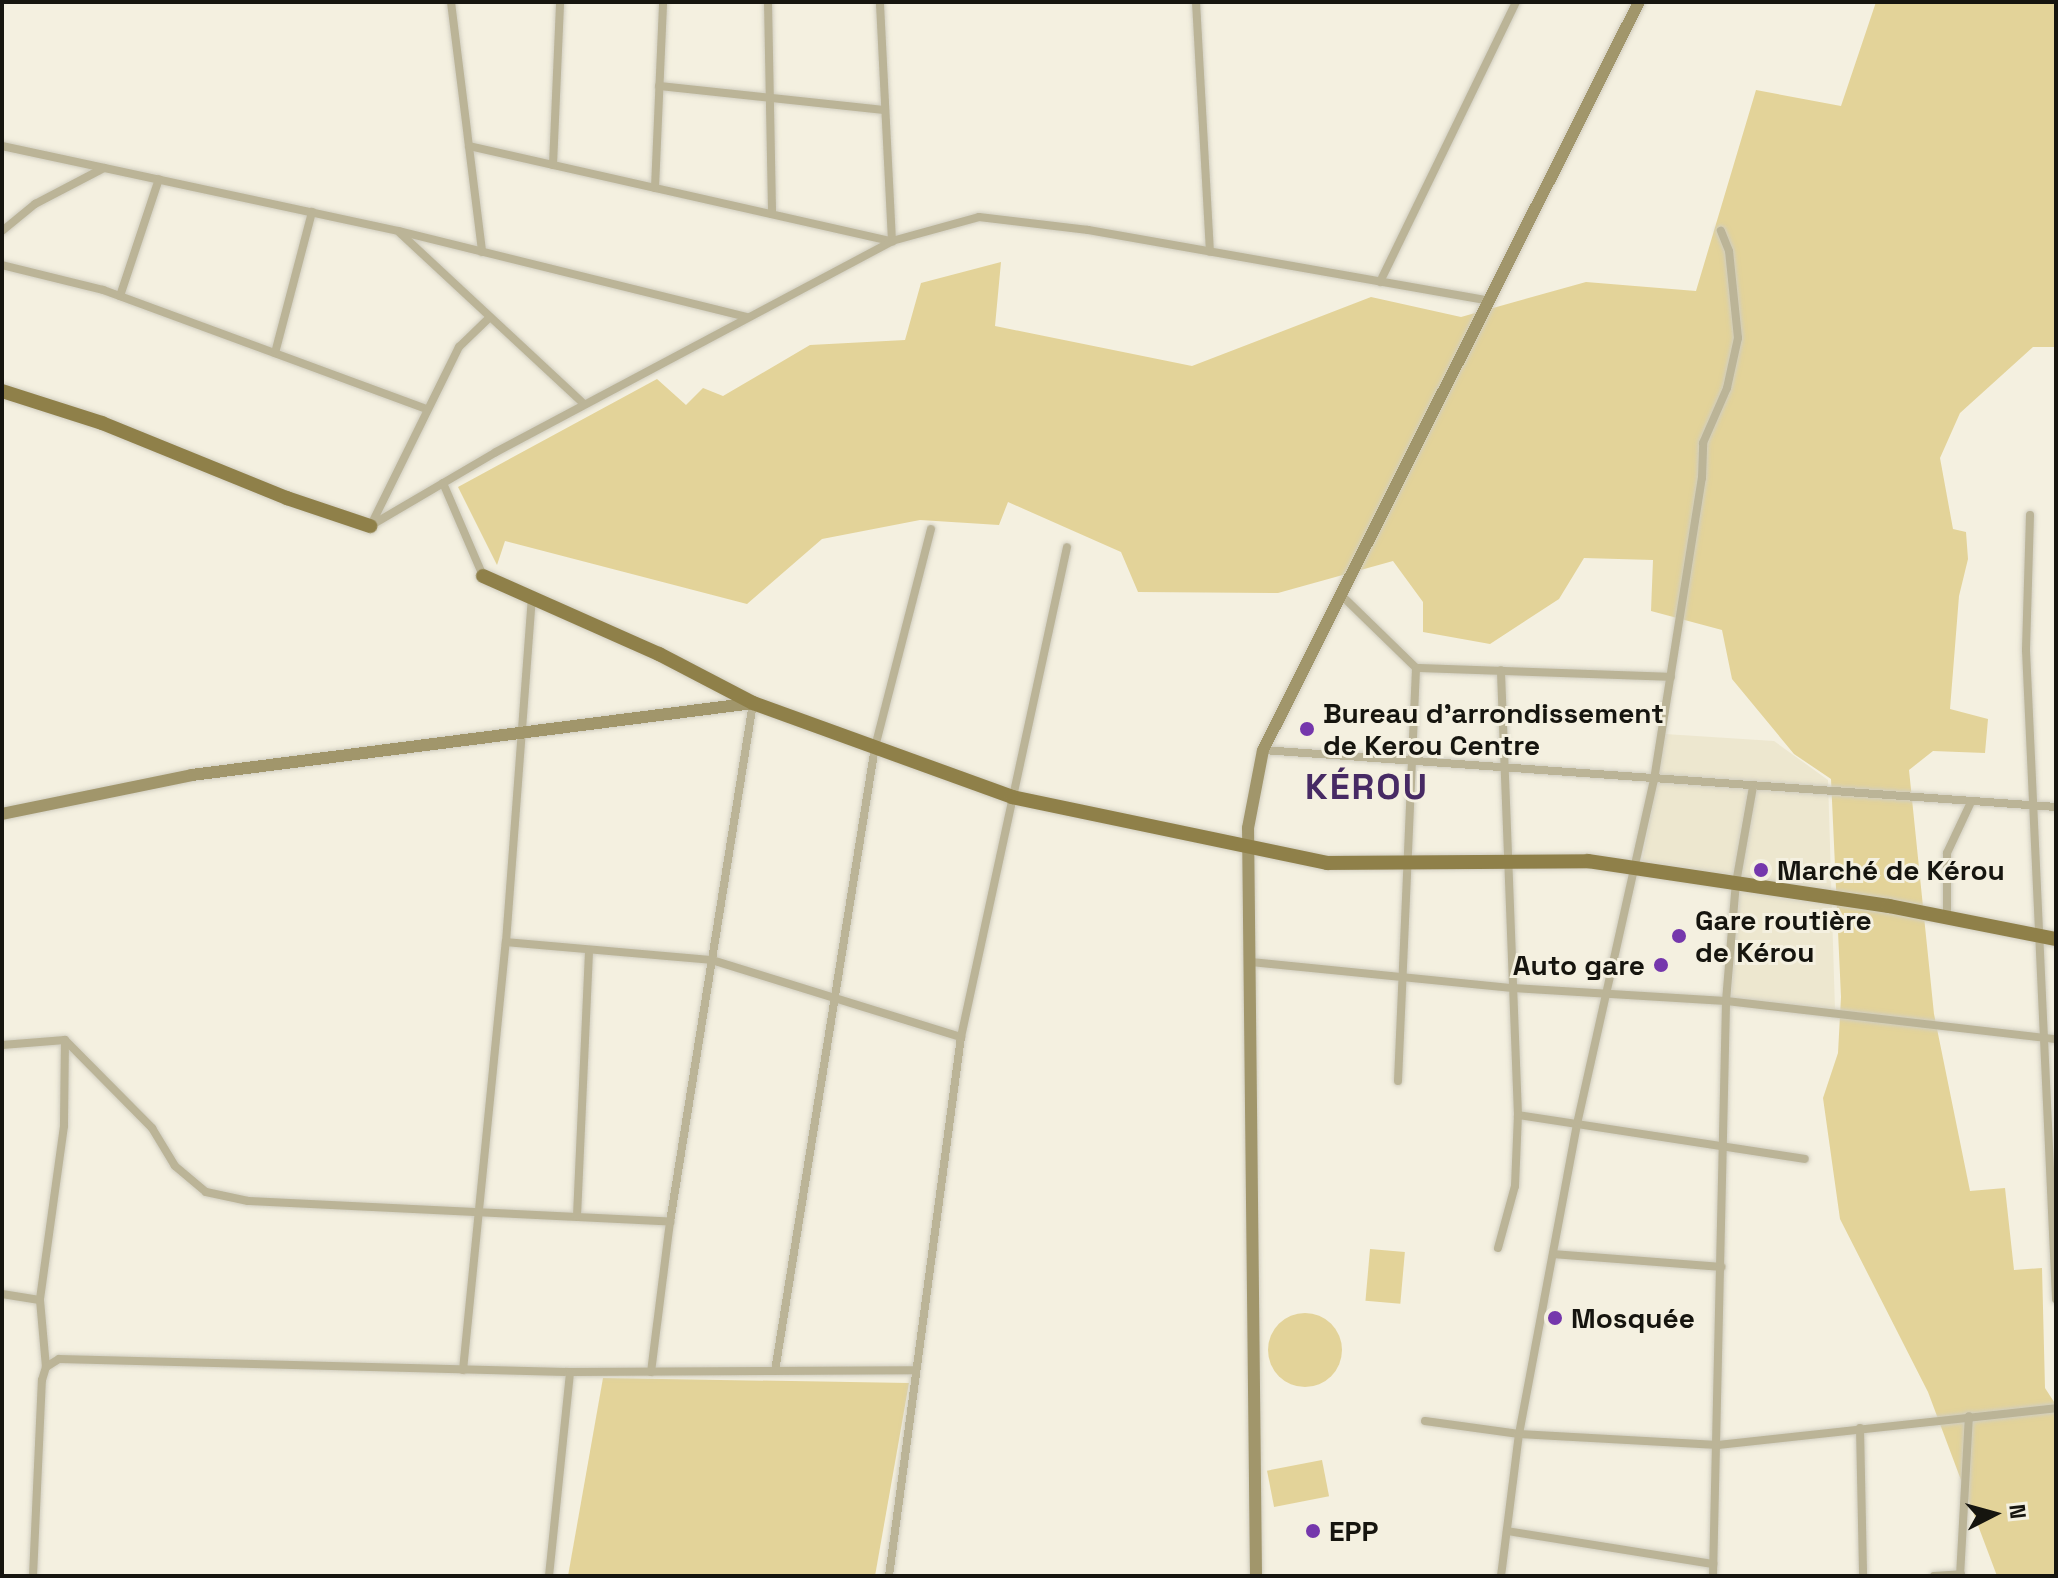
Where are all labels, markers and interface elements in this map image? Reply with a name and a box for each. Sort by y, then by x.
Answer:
place label: Bureau d'arrondissement de Kerou Centre [1323,696,1664,762]
marker: Bureau d'arrondissement de Kerou Centre [1298,720,1316,738]
district label: KÉROU [1305,766,1429,810]
place label: Marché de Kérou [1777,853,2005,887]
marker: Marché de Kérou [1752,861,1770,879]
place label: Gare routière de Kérou [1695,903,1872,969]
marker: Gare routière de Kérou [1670,927,1688,945]
place label: Auto gare [1513,948,1645,982]
marker: Auto gare [1652,956,1670,974]
place label: Mosquée [1571,1301,1695,1335]
marker: Mosquée [1546,1309,1564,1327]
north arrow [1954,1474,2034,1554]
text: N [2003,1503,2033,1520]
place label: EPP [1329,1514,1378,1548]
marker: EPP [1304,1522,1322,1540]

